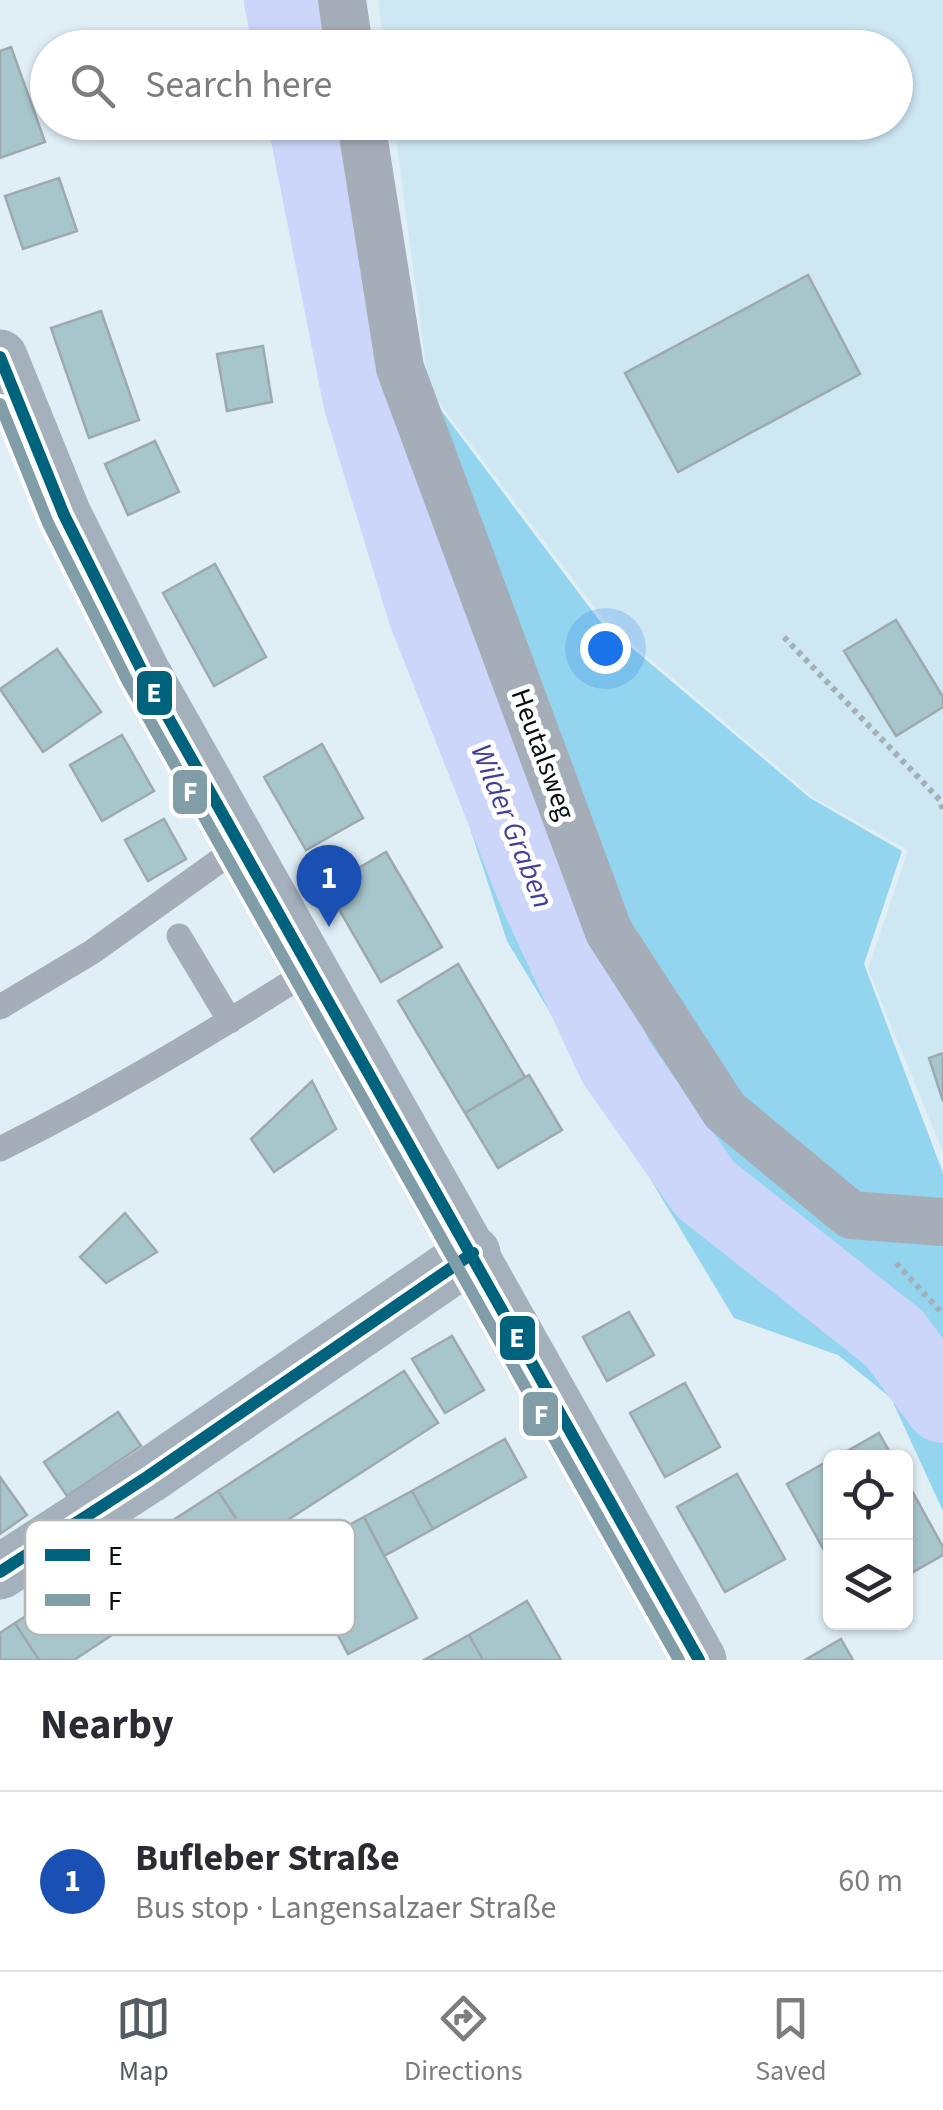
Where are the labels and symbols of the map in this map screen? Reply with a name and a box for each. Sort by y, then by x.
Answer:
your location [580,623,631,674]
line badge: E [135,669,174,717]
text: E [146,673,162,713]
street label: Heutalsweg [501,683,585,825]
water label: Wilder Graben [460,737,564,915]
line badge: F [171,768,209,816]
text: F [183,772,197,812]
pin: 1 [296,844,362,927]
line badge: E [498,1314,537,1362]
text: E [509,1318,525,1358]
line badge: F [521,1390,560,1438]
text: F [534,1395,548,1435]
legend [25,1520,355,1635]
text: E [108,1536,123,1576]
text: F [108,1581,122,1621]

